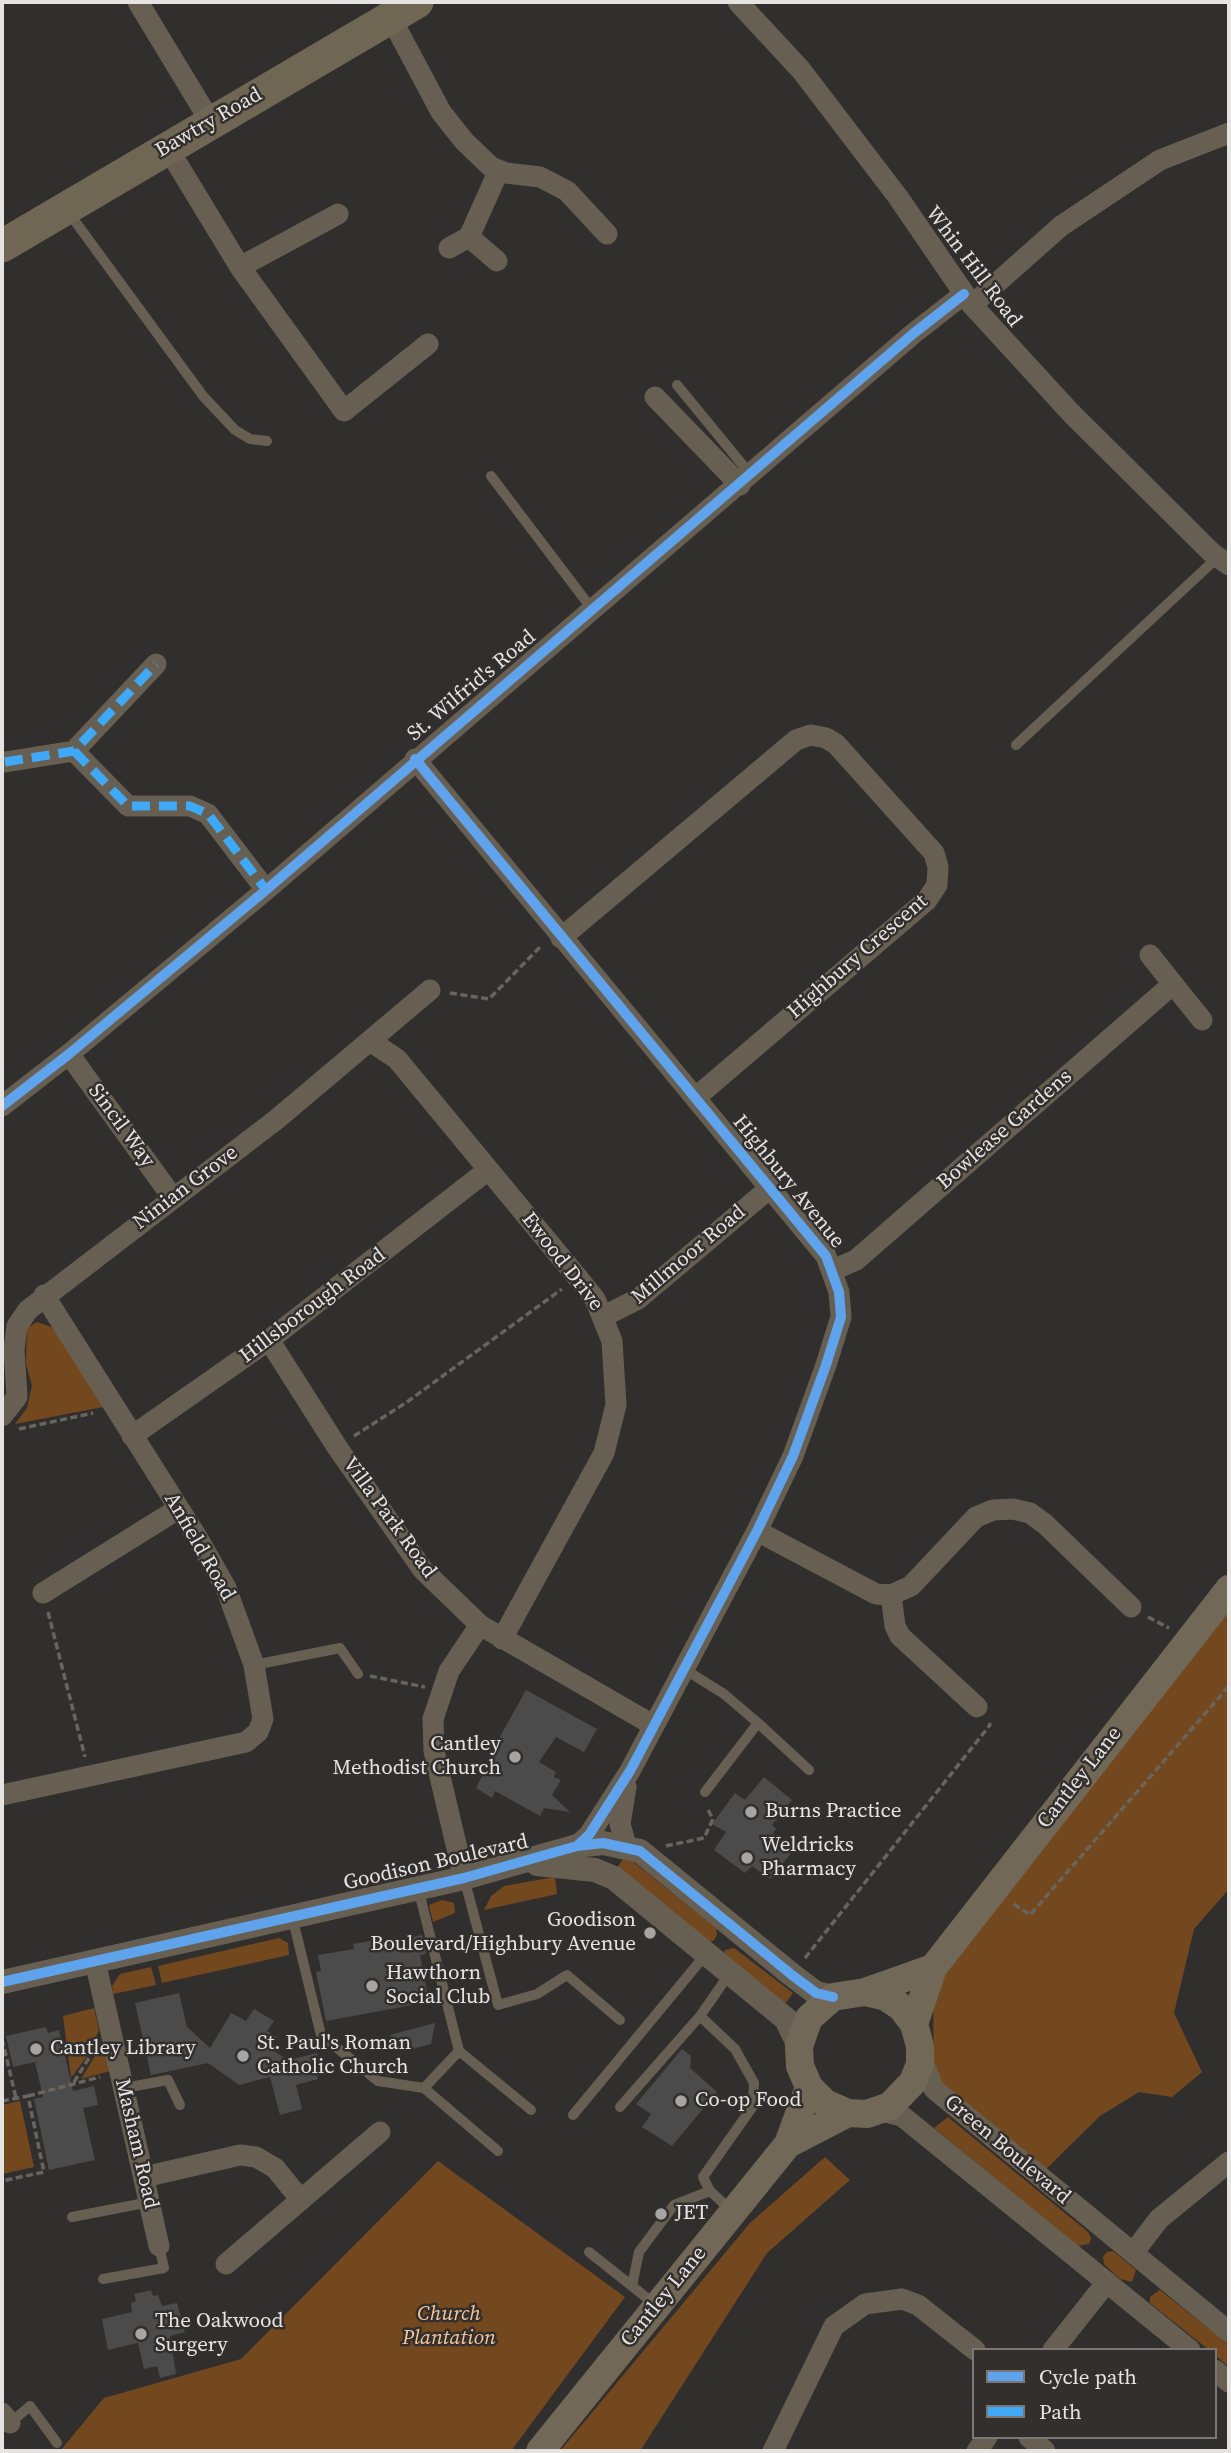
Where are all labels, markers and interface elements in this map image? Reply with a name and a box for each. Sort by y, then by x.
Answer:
street label: Bawtry Road [151,82,267,164]
street label: Whin Hill Road [919,202,1027,332]
street label: St. Wilfrid's Road [403,625,541,747]
street label: Highbury Crescent [783,889,933,1025]
street label: Bowlease Gardens [932,1065,1078,1195]
street label: Sincil Way [82,1079,160,1173]
street label: Highbury Avenue [727,1110,849,1254]
street label: Ninian Grove [129,1141,243,1235]
street label: Millmoor Road [627,1200,751,1310]
street label: Ewood Drive [516,1208,608,1316]
street label: Hillsborough Road [235,1243,391,1369]
street label: Villa Park Road [337,1453,441,1583]
street label: Anfield Road [158,1488,240,1606]
street label: Cantley Lane [1032,1722,1128,1834]
place label: Cantley Methodist Church [332,1732,501,1782]
marker: Cantley Methodist Church [507,1749,523,1765]
place label: Burns Practice [765,1799,901,1825]
marker: Burns Practice [743,1804,759,1820]
street label: Goodison Boulevard [341,1829,531,1897]
place label: Weldricks Pharmacy [761,1833,856,1883]
marker: Weldricks Pharmacy [739,1850,755,1866]
place label: Goodison Boulevard/Highbury Avenue [370,1908,636,1958]
marker: Goodison Boulevard/Highbury Avenue [642,1925,658,1941]
place label: Hawthorn Social Club [386,1961,490,2011]
marker: Hawthorn Social Club [364,1978,380,1994]
place label: St. Paul's Roman Catholic Church [257,2031,411,2081]
place label: Cantley Library [50,2036,196,2062]
marker: Cantley Library [28,2041,44,2057]
marker: St. Paul's Roman Catholic Church [235,2048,251,2064]
street label: Masham Road [109,2077,163,2211]
place label: Co-op Food [695,2088,801,2114]
street label: Green Boulevard [939,2090,1075,2210]
marker: Co-op Food [673,2093,689,2109]
place label: JET [675,2201,708,2227]
marker: JET [653,2206,669,2222]
street label: Cantley Lane [616,2242,712,2352]
park label: Church Plantation [402,2302,496,2352]
place label: The Oakwood Surgery [155,2309,284,2359]
marker: The Oakwood Surgery [133,2326,149,2342]
legend [972,2348,1217,2439]
text: Cycle path [1039,2362,1137,2391]
text: Path [1039,2397,1082,2426]

